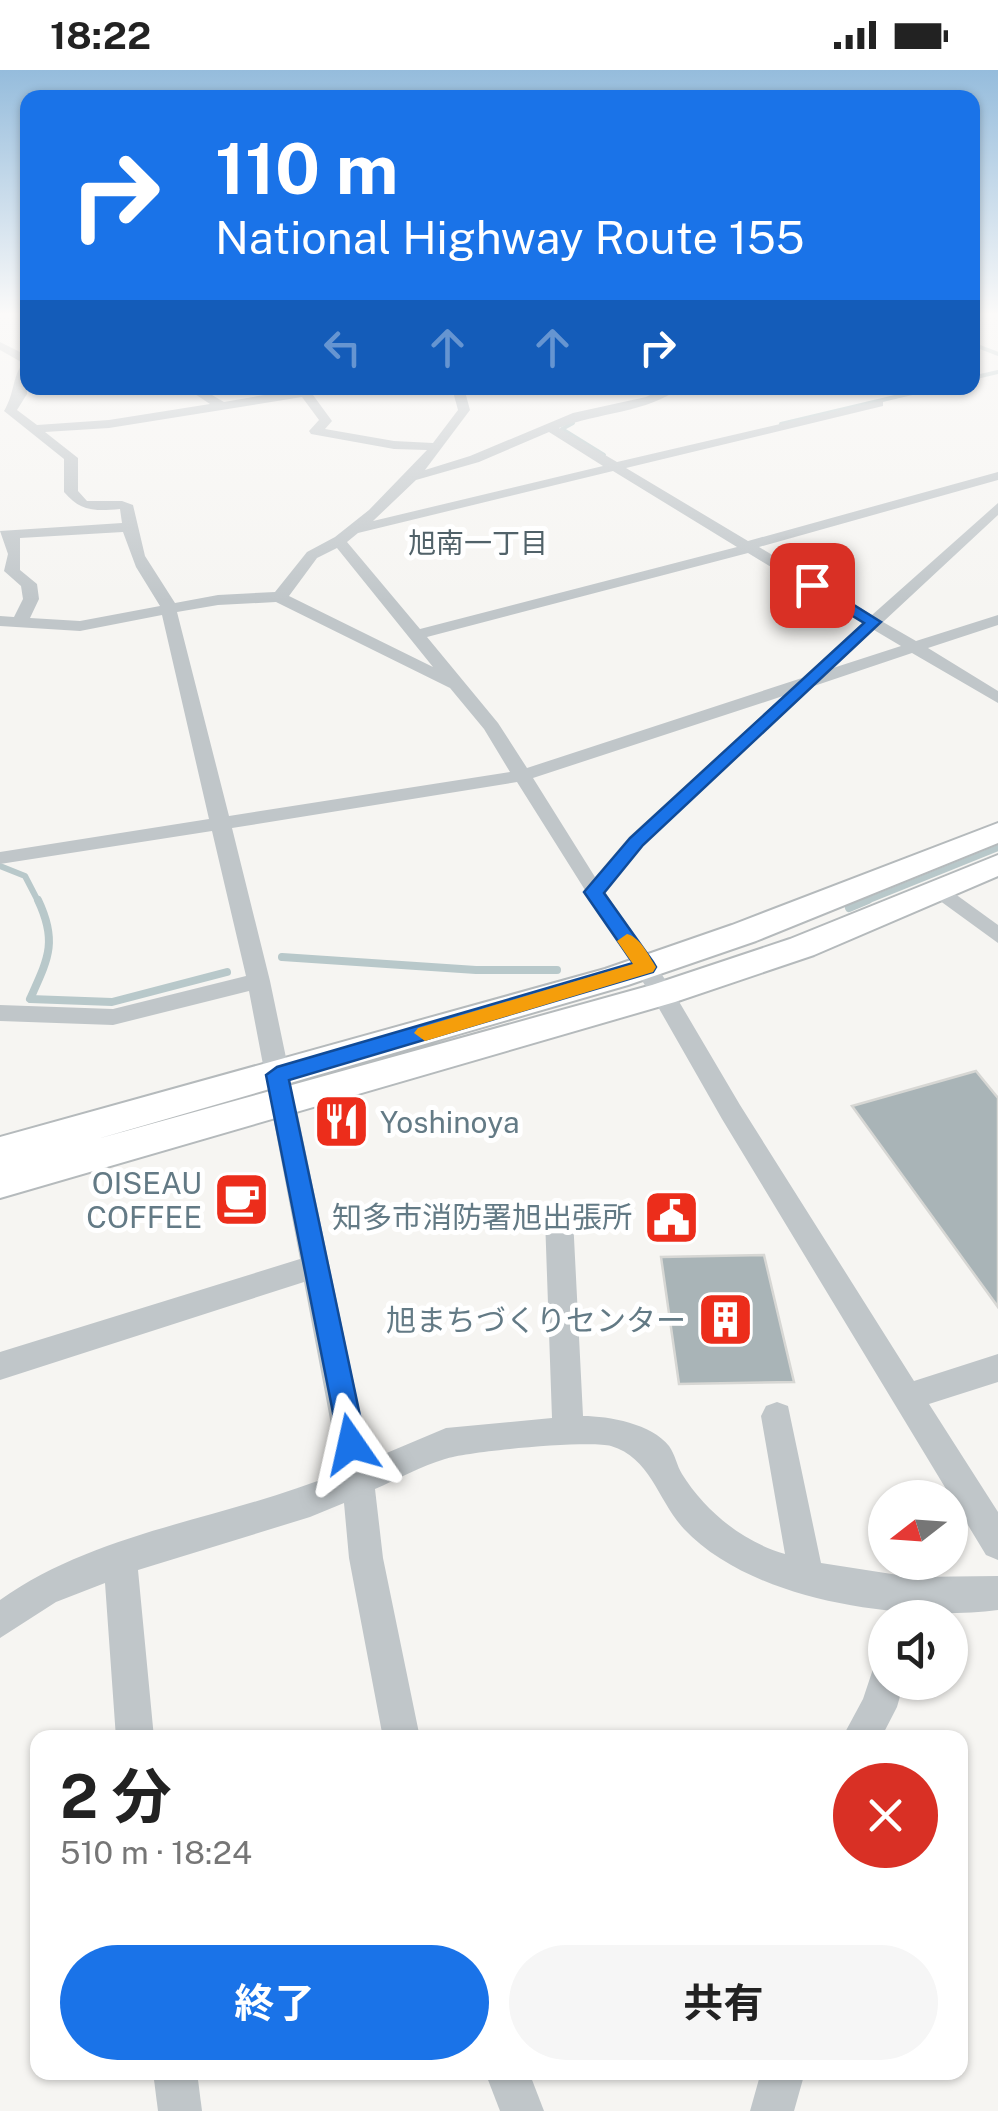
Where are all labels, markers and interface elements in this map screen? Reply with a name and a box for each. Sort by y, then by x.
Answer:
text: 18:22 [50,13,151,58]
text: 110 m [215,127,399,210]
icon: right [50,130,180,260]
text: National Highway Route 155 [215,211,805,264]
icon: left [315,320,370,375]
icon: ahead [420,320,475,375]
icon: ahead [525,320,580,375]
icon: right [630,320,685,375]
district label: 旭南一丁目 [408,526,548,559]
pin [770,543,855,628]
icon: arrive [785,558,840,613]
restaurant icon: Yoshinoya [311,1092,371,1152]
place label: Yoshinoya [380,1104,520,1140]
place label: OISEAU COFFEE [86,1165,202,1235]
cafe icon: OISEAU COFFEE [211,1170,271,1230]
public building icon: 知多市消防署旭出張所 [641,1187,701,1247]
place label: 知多市消防署旭出張所 [332,1199,632,1235]
building icon: 旭まちづくりセンター [695,1290,755,1350]
place label: 旭まちづくりセンター [386,1302,686,1338]
position arrow [299,1392,403,1496]
north arrow [868,1480,968,1580]
map controls [868,1480,968,1700]
button: sound [868,1600,968,1700]
text: 2 分 [60,1761,172,1832]
button: close [833,1763,938,1868]
text: 510 m · 18:24 [60,1834,252,1871]
button: 終了 [60,1945,489,2060]
button: 共有 [509,1945,938,2060]

